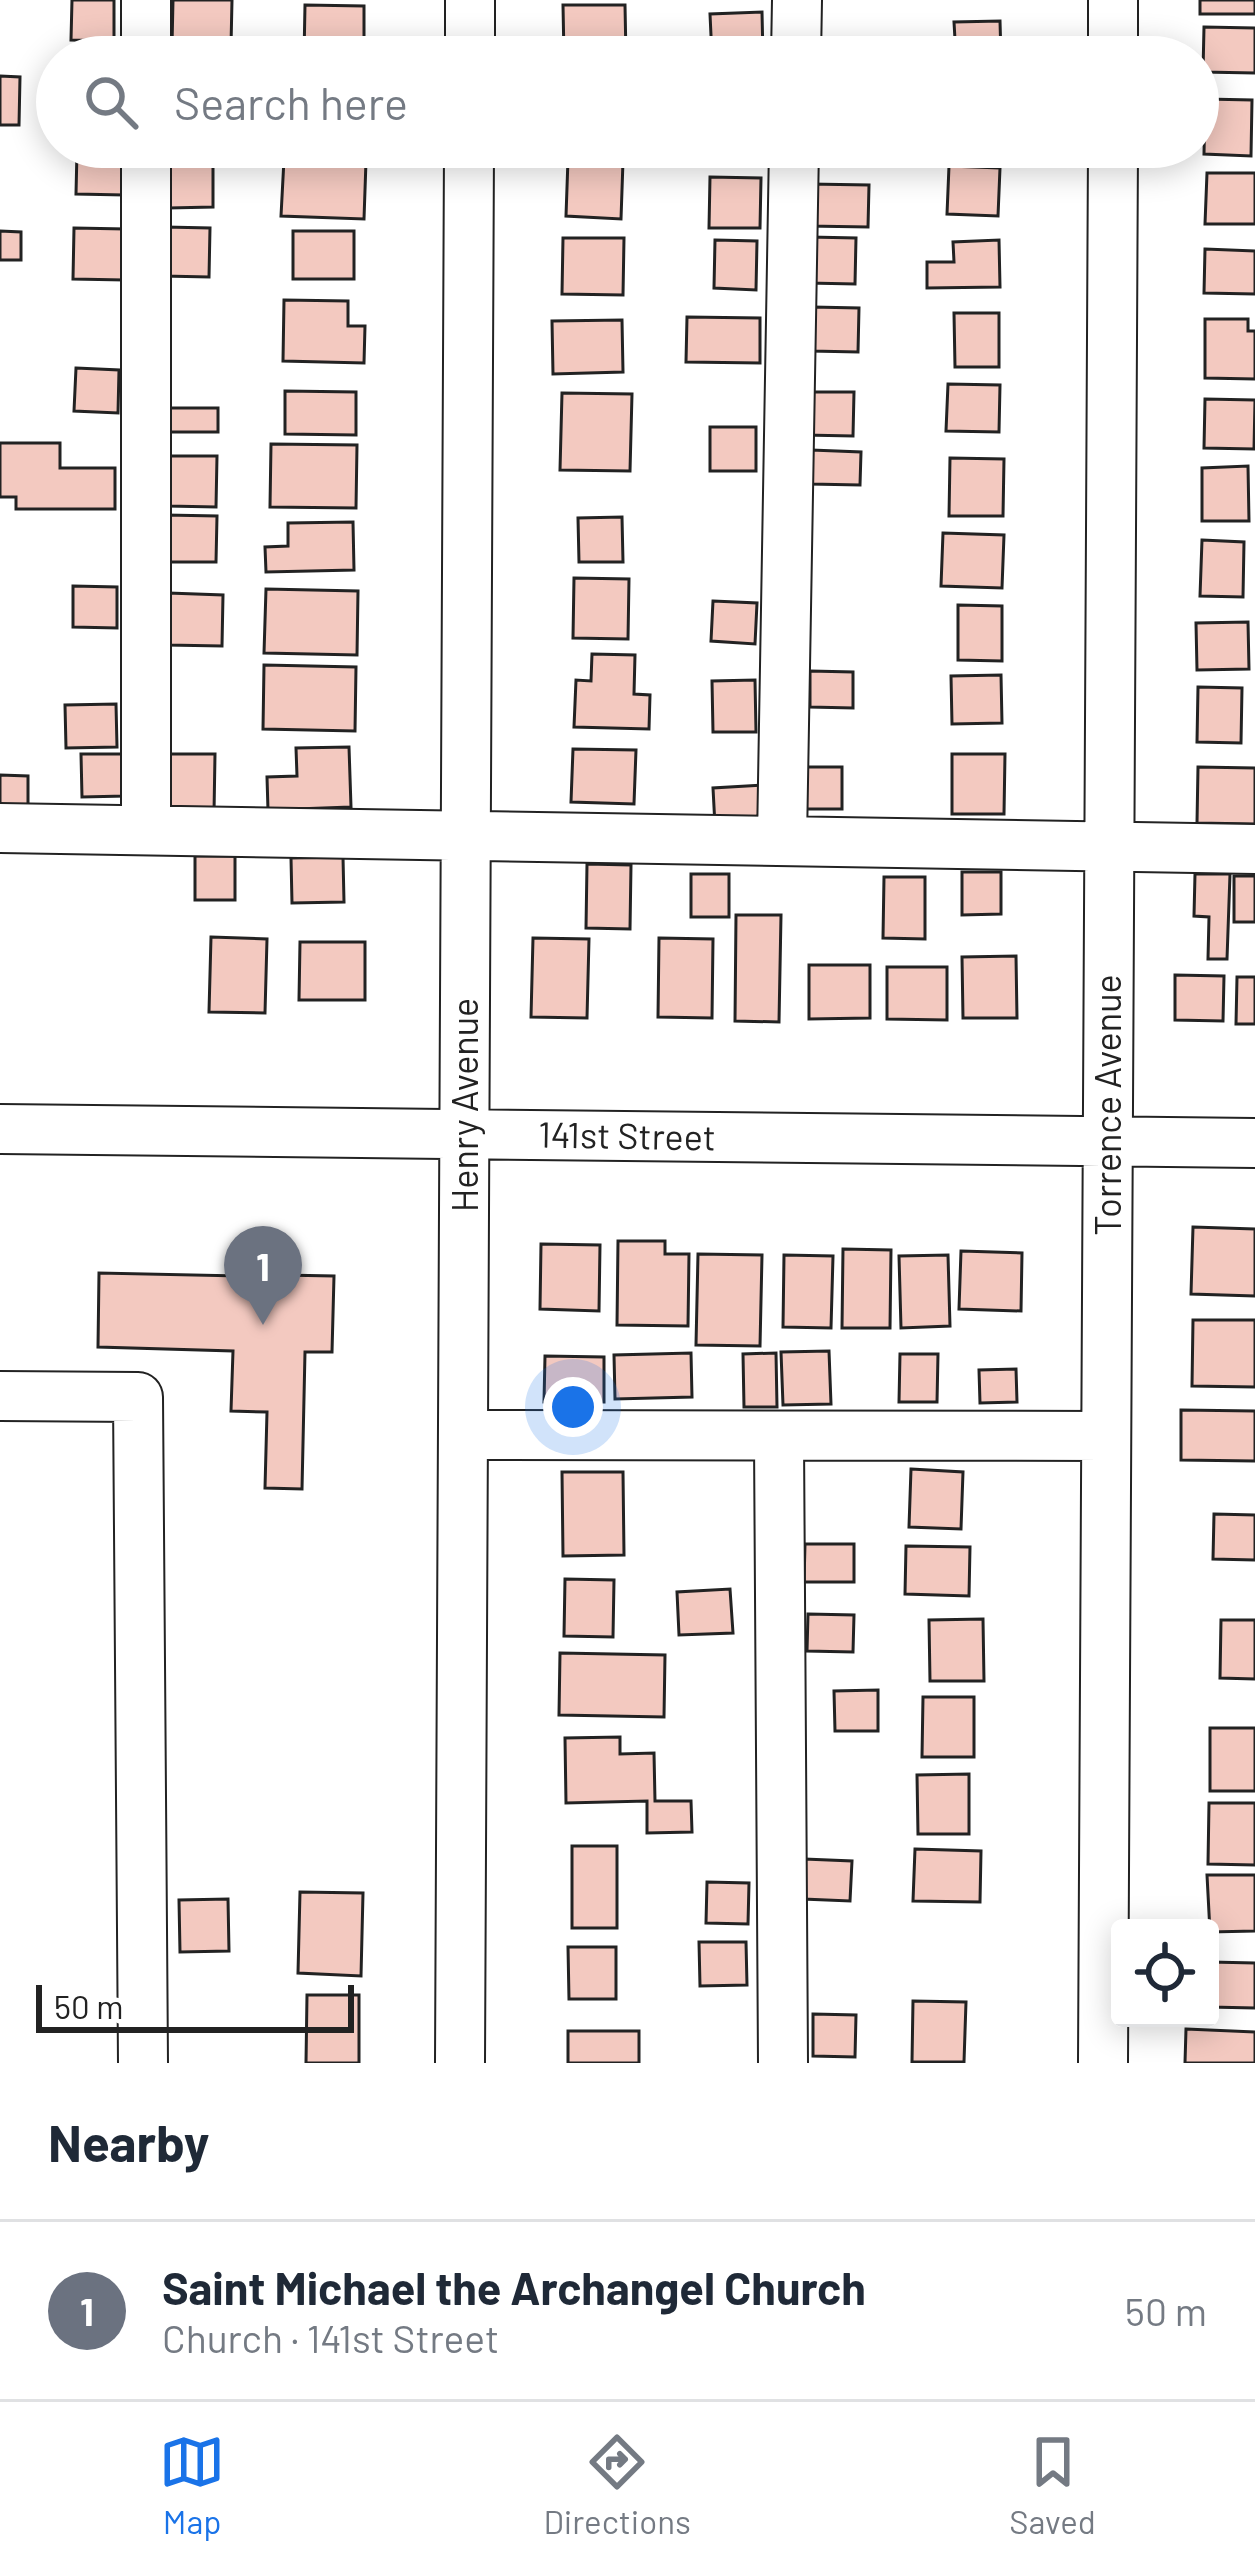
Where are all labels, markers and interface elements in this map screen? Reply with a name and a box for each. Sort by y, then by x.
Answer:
search box [36,36,1219,168]
icon: search [78,69,144,135]
text: Search here [174,75,408,129]
street label: Torrence Avenue [1085,974,1128,1236]
street label: Henry Avenue [442,998,485,1212]
street label: 141st Street [538,1111,716,1158]
pin: 1 [224,1226,302,1325]
your location [543,1377,603,1437]
map controls [1111,1919,1219,2027]
button: locate [1111,1919,1219,2027]
scale bar [36,1979,354,2032]
text: 50 m [54,1986,124,2026]
text: Nearby [48,2111,209,2172]
text: Saint Michael the Archangel Church [162,2260,866,2314]
text: 1 [80,2287,94,2334]
text: 50 m [1125,2287,1207,2334]
text: Church · 141st Street [162,2314,499,2361]
tab: Map [159,2429,225,2541]
tab: Directions [543,2429,691,2541]
tab: Saved [1009,2429,1096,2541]

